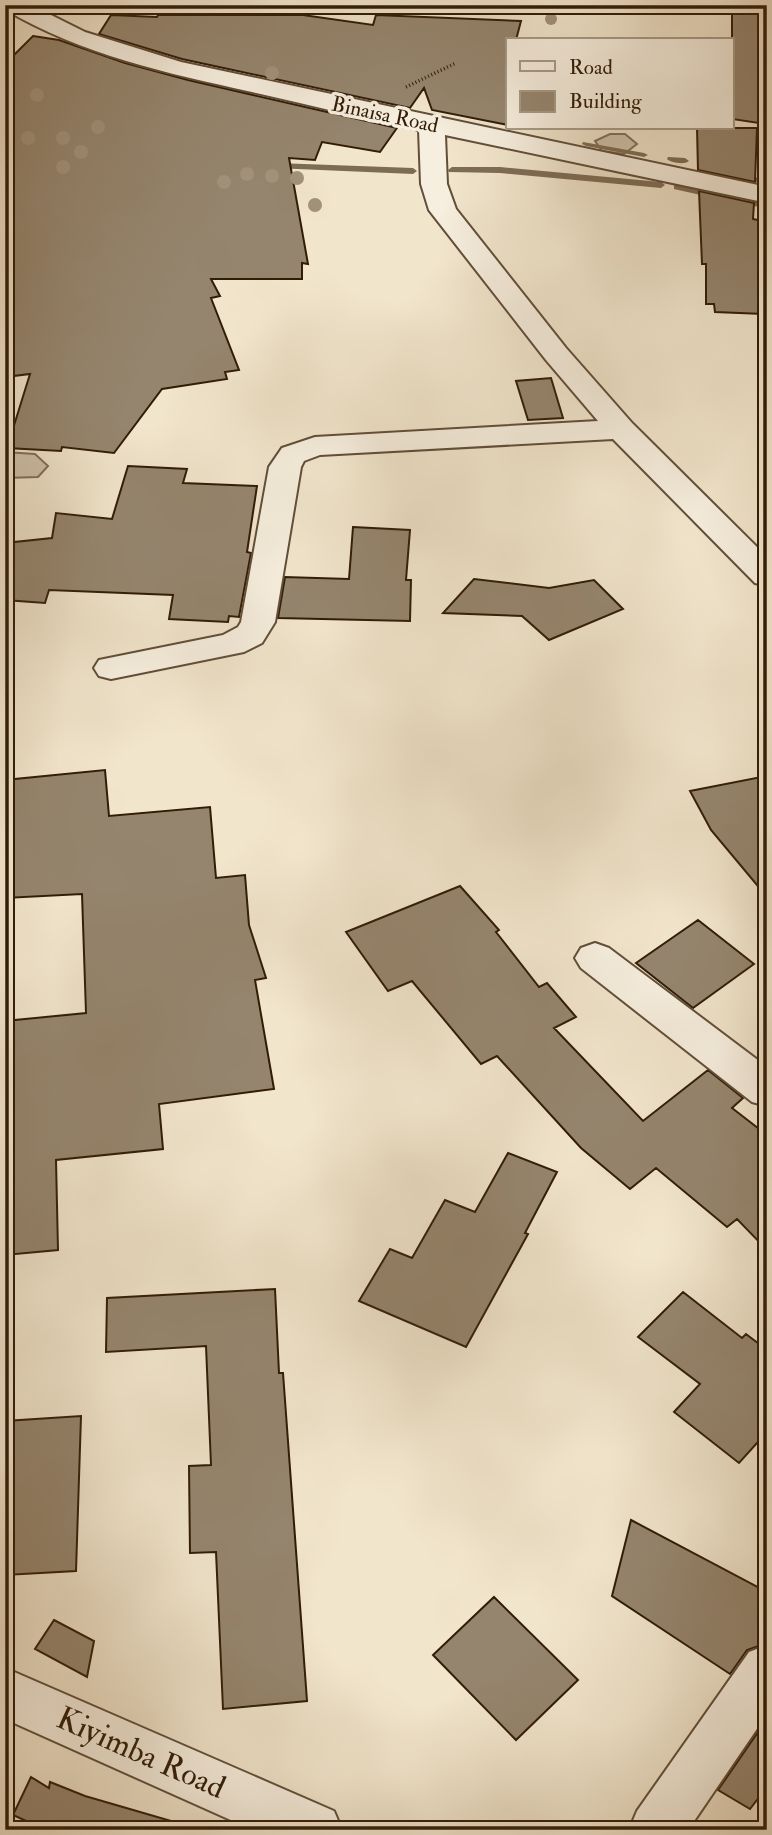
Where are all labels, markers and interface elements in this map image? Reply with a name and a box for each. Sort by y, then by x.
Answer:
legend [506,38,734,130]
text: Road [569,54,614,81]
text: Building [569,88,642,115]
street label: Binaisa Road [329,91,441,140]
street label: Kiyimba Road [50,1698,232,1808]

